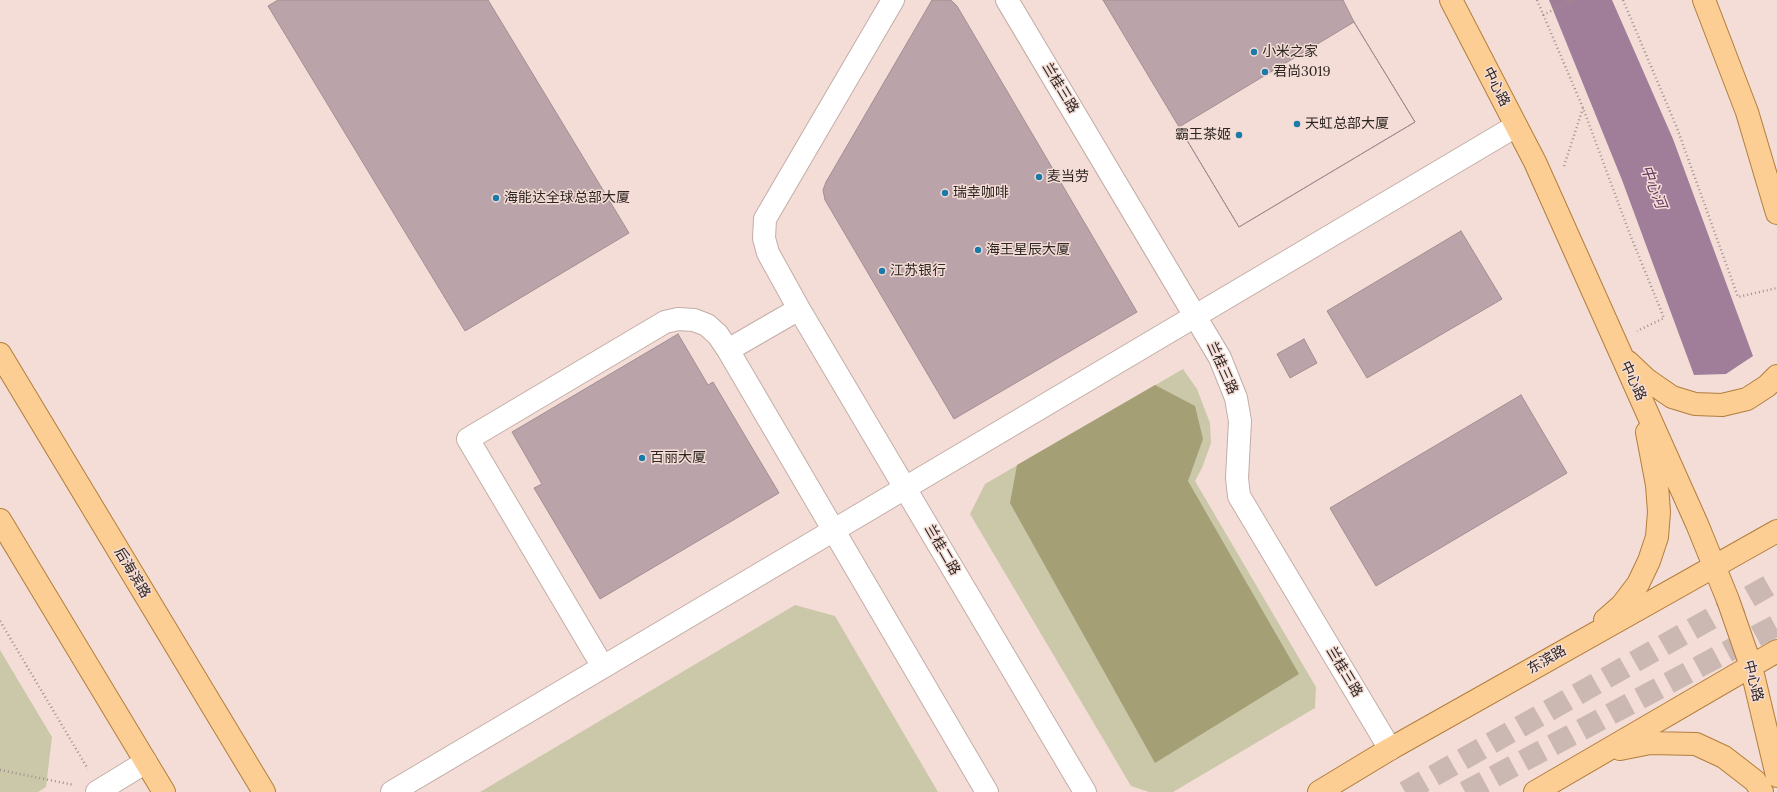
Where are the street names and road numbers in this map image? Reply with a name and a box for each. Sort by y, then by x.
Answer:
street label: 兰桂三路 [1038,60,1082,116]
street label: 中心路 [1479,64,1513,110]
street label: 兰桂三路 [1203,339,1241,397]
street label: 中心路 [1617,358,1649,404]
street label: 兰桂二路 [921,522,963,578]
street label: 后海滨路 [110,545,154,601]
street label: 东滨路 [1525,642,1569,678]
street label: 兰桂三路 [1322,644,1366,700]
street label: 中心路 [1740,659,1766,703]

